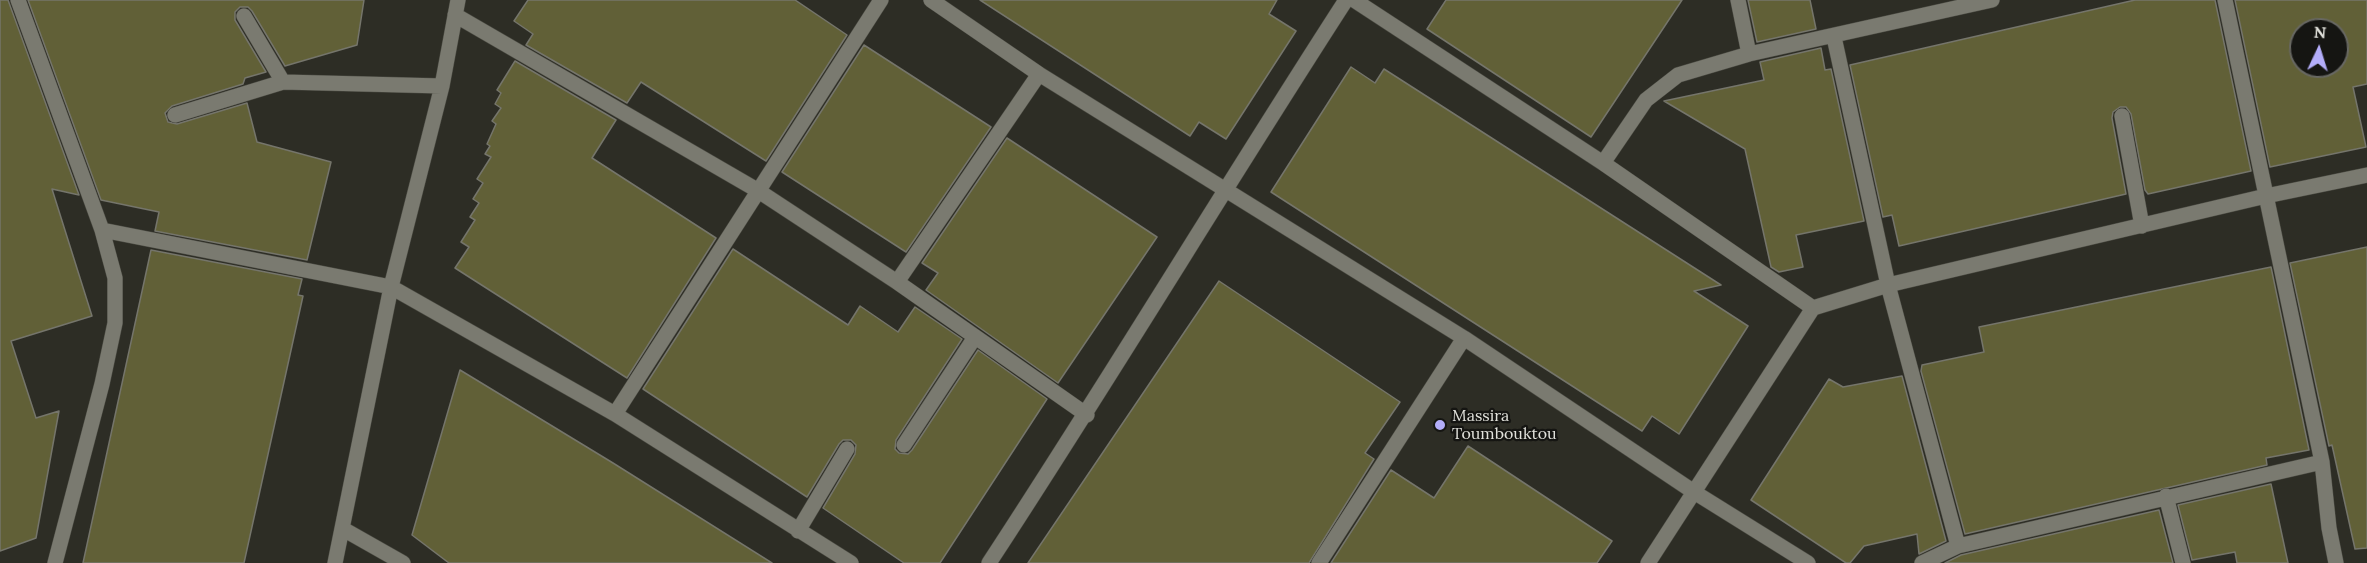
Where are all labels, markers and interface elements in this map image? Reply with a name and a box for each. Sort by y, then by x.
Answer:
north arrow [2289,18,2349,78]
text: N [2313,22,2327,42]
place label: Massira Toumbouktou [1452,406,1557,444]
marker: Massira Toumbouktou [1433,418,1447,432]

